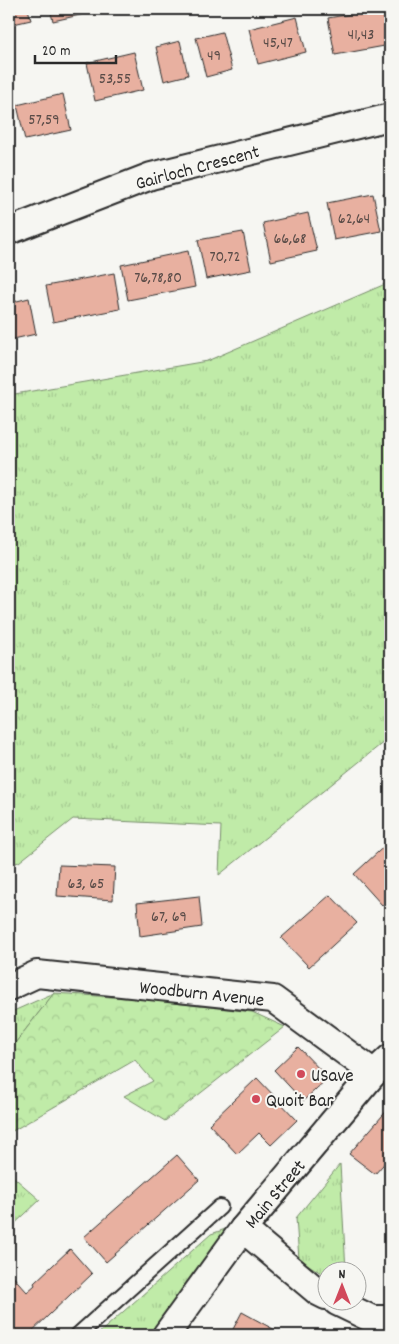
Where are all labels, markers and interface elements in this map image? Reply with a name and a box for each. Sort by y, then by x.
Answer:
house number: 41,43 [348,24,374,47]
scale bar [35,32,116,64]
house number: 45,47 [263,32,293,55]
text: 20 m [42,41,70,63]
house number: 49 [207,45,221,68]
house number: 53,55 [99,68,131,91]
house number: 57,59 [28,109,60,132]
street label: Gairloch Crescent [133,140,263,199]
house number: 62,64 [338,208,370,231]
house number: 66,68 [274,228,306,251]
house number: 70,72 [209,246,241,269]
house number: 76,78,80 [134,267,182,290]
house number: 63, 65 [68,873,104,896]
house number: 67, 69 [151,906,187,929]
street label: Woodburn Avenue [138,976,265,1015]
place label: USave [311,1064,354,1091]
marker: USave [295,1068,307,1080]
place label: Quoit Bar [266,1089,334,1116]
marker: Quoit Bar [250,1093,262,1105]
street label: Main Street [240,1155,314,1236]
north arrow [316,1262,366,1312]
text: N [339,1265,346,1285]

